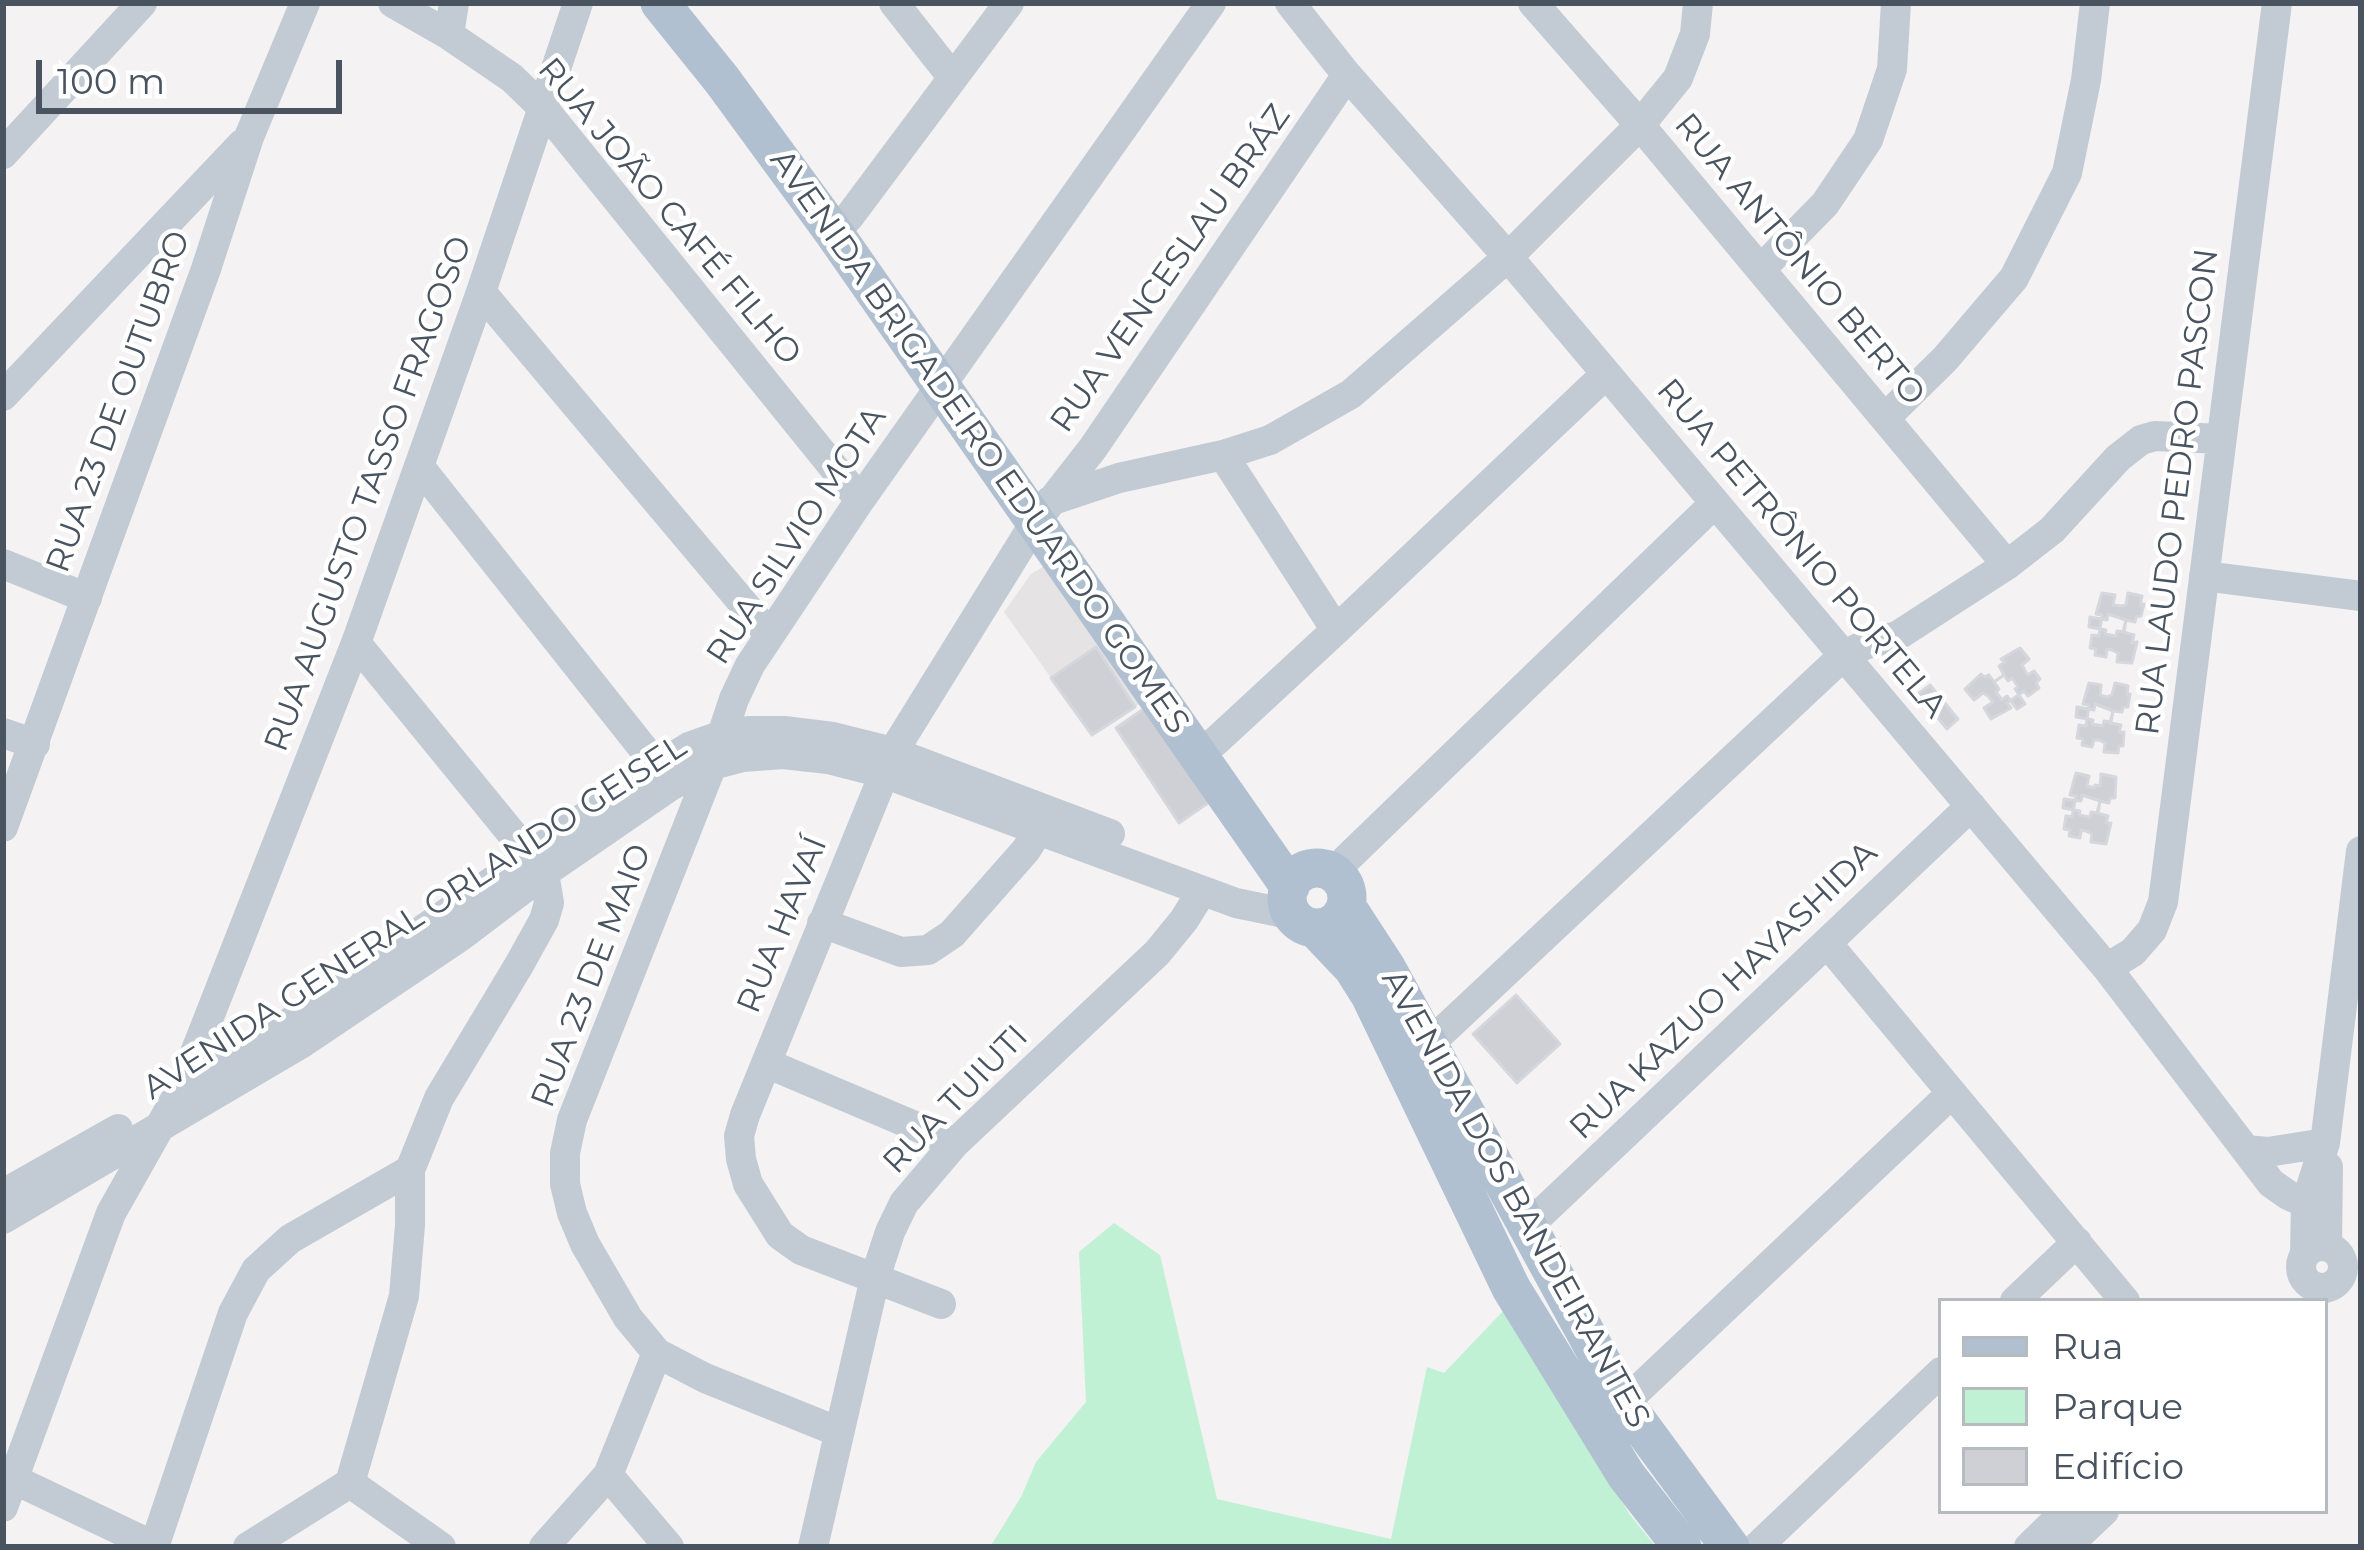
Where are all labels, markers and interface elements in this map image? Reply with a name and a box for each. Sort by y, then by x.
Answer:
scale bar [42,36,348,110]
street label: RUA JOÃO CAFÉ FILHO [529,51,809,373]
text: 100 m [57,59,165,103]
street label: RUA VENCESLAU BRÁZ [1043,98,1299,440]
street label: RUA ANTÔNIO BERTO [1665,106,1933,414]
street label: AVENIDA BRIGADEIRO EDUARDO GOMES [761,142,1197,742]
street label: RUA 23 DE OUTUBRO [39,226,199,578]
street label: RUA AUGUSTO TASSO FRAGOSO [257,231,481,757]
street label: RUA LAUDO PEDRO PASCON [2128,246,2228,738]
street label: RUA PETRÔNIO PORTELA [1648,372,1954,726]
street label: RUA SILVIO MOTA [699,400,895,672]
street label: AVENIDA GENERAL ORLANDO GEISEL [136,727,694,1109]
street label: RUA HAVAÍ [730,831,836,1019]
street label: RUA KAZUO HAYASHIDA [1562,834,1886,1148]
street label: RUA 23 DE MAIO [524,839,660,1113]
street label: AVENIDA DOS BANDEIRANTES [1372,963,1658,1435]
street label: RUA TUIUTI [875,1018,1037,1182]
legend [1938,1298,2328,1514]
text: Rua [2052,1324,2123,1368]
text: Parque [2052,1384,2183,1428]
text: Edifício [2052,1444,2184,1488]

